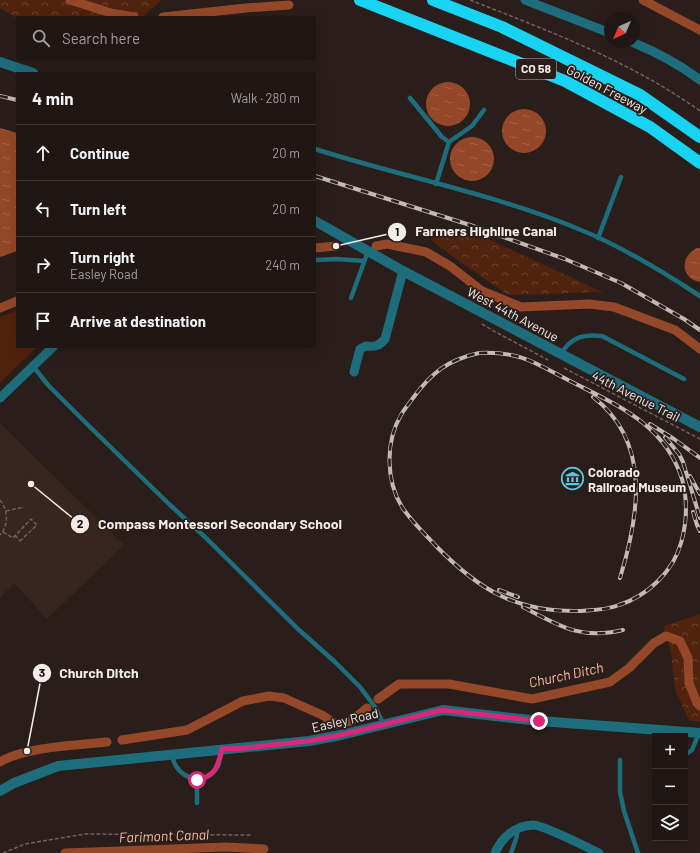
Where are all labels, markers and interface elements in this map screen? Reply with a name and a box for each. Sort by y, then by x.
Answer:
north arrow [604,12,640,48]
search box [16,16,316,60]
icon: search [30,27,52,49]
text: Search here [62,29,140,47]
road number: CO 58 [516,59,556,79]
street label: Golden Freeway [564,61,650,117]
text: 4 min [32,88,74,108]
text: Walk · 280 m [231,90,300,106]
icon: ahead [32,142,54,164]
text: Continue [70,144,130,162]
text: 20 m [272,145,300,161]
icon: left [32,198,54,220]
text: Turn left [70,200,126,218]
text: 20 m [272,201,300,217]
callout: Farmers Highline Canal [387,219,565,245]
text: Farmers Highline Canal [415,222,557,239]
text: 1 [395,224,399,238]
text: Turn right [70,248,135,266]
icon: right [32,254,54,276]
text: 240 m [265,257,300,273]
text: Easley Road [70,266,138,282]
street label: West 44th Avenue [465,283,561,345]
icon: arrive [32,310,54,332]
text: Arrive at destination [70,312,206,330]
street label: 44th Avenue Trail [589,367,683,425]
place label: Colorado Railroad Museum [588,464,686,495]
museum icon: Colorado Railroad Museum [559,466,585,492]
callout: Compass Montessori Secondary School [70,511,350,537]
text: Compass Montessori Secondary School [98,515,342,532]
text: 2 [77,516,84,530]
water label: Church Ditch [527,658,605,691]
callout: Church Ditch [32,660,147,686]
text: Church Ditch [59,664,139,681]
text: 3 [39,665,45,679]
street label: Easley Road [310,705,380,735]
route end [530,712,548,730]
map controls [652,733,688,841]
button: + [652,733,688,769]
button: − [652,769,688,805]
route start [188,771,206,789]
button: layers [652,805,688,841]
water label: Farimont Canal [119,825,209,846]

